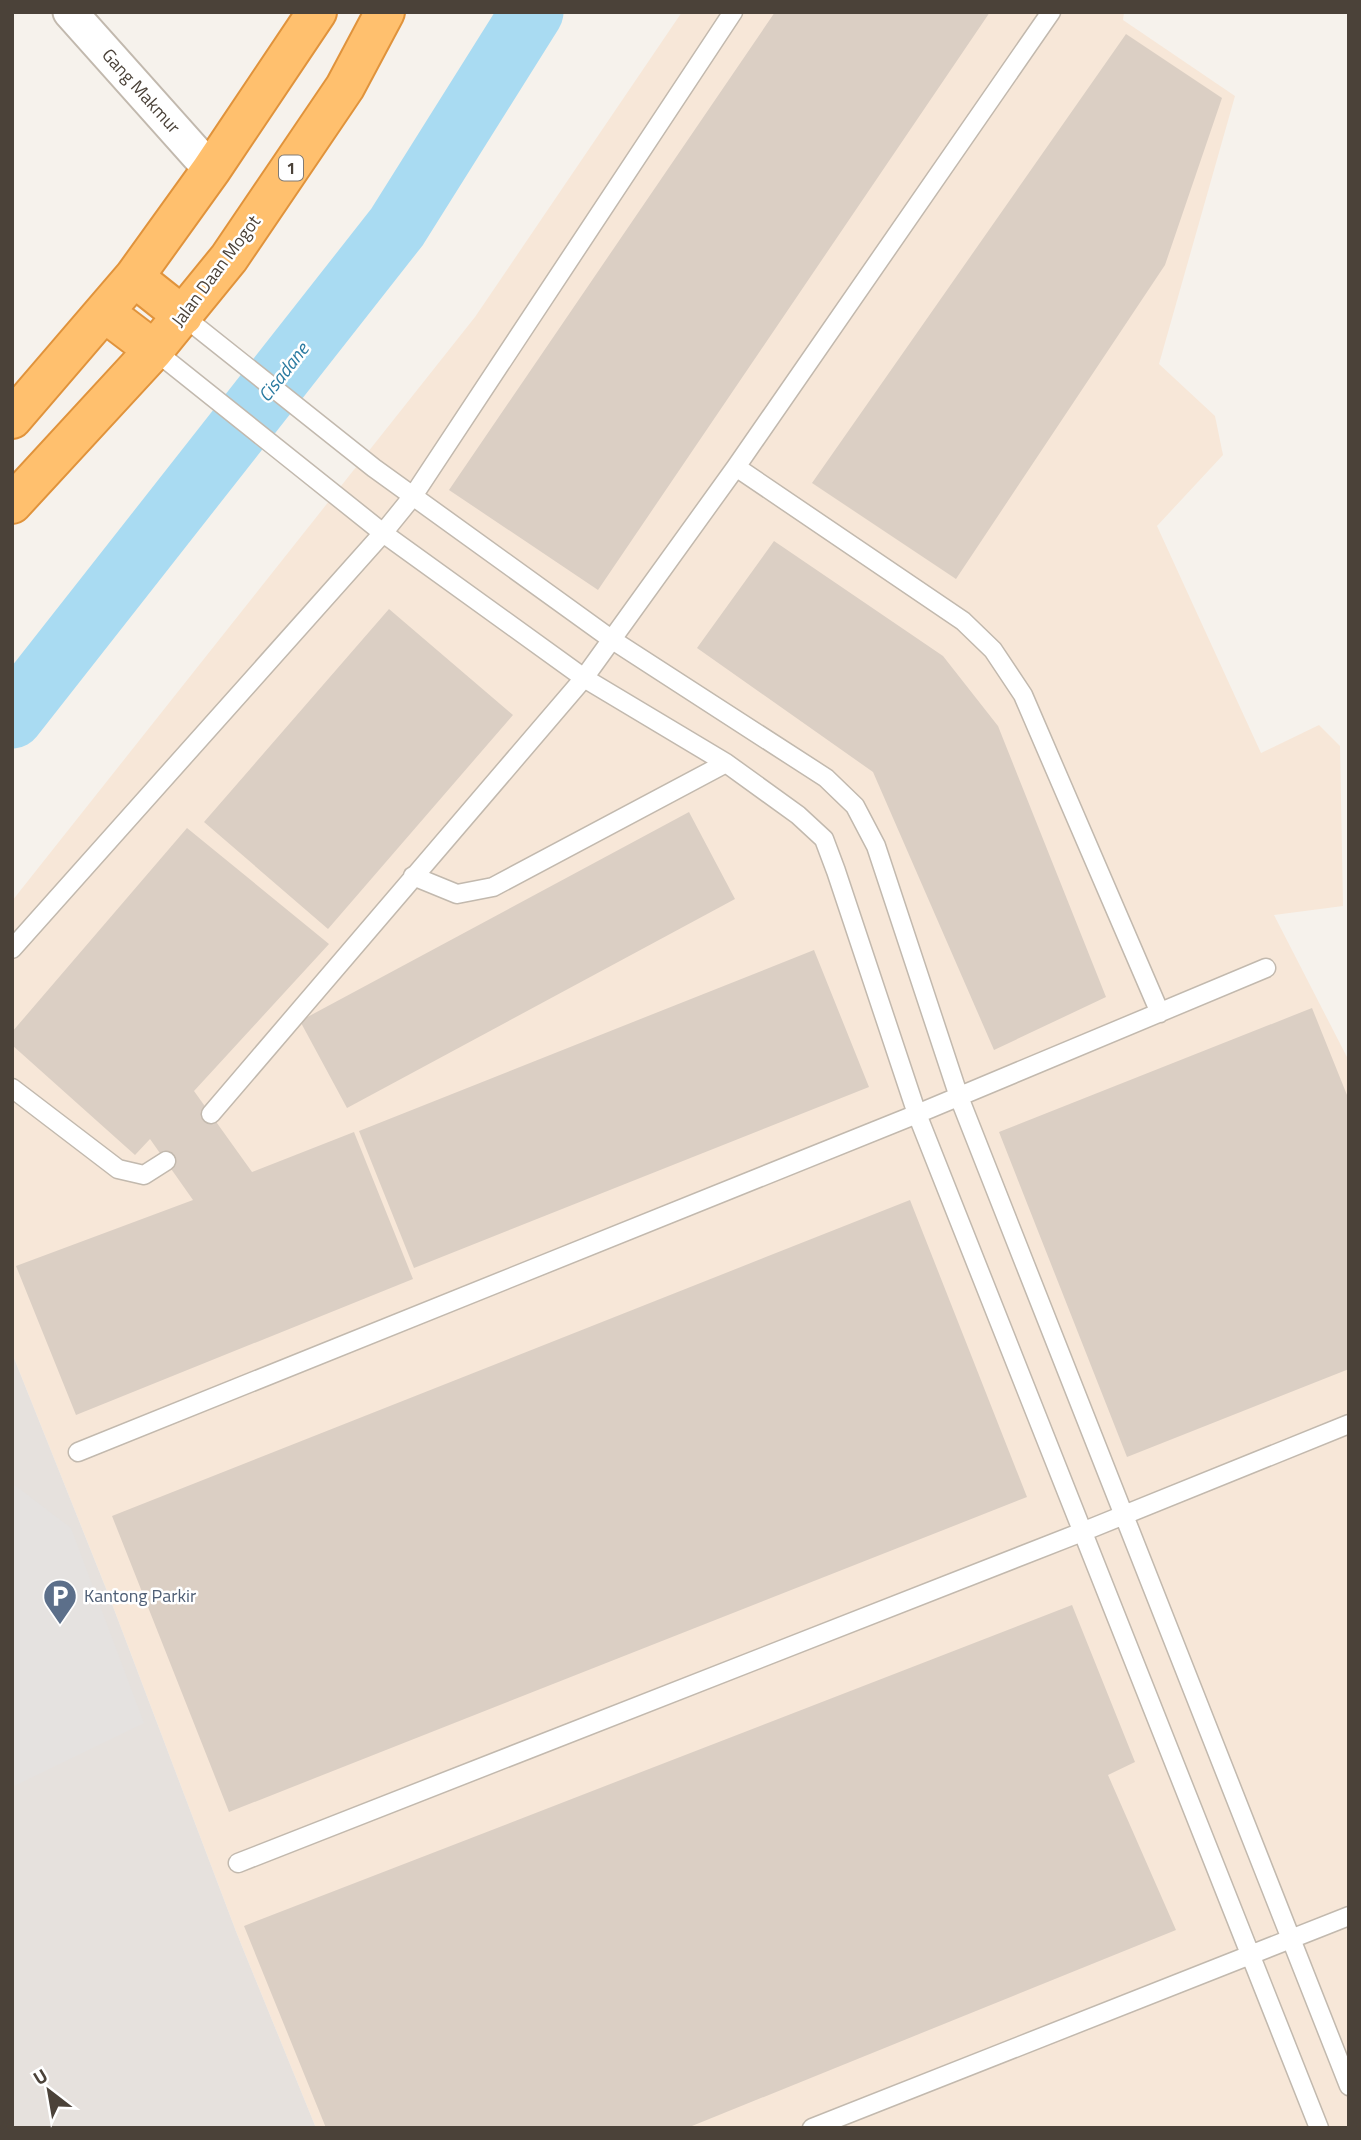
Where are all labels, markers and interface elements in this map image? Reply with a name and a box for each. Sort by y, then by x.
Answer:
street label: Gang Makmur [96,42,187,139]
road number: 1 [279,156,303,180]
street label: Jalan Daan Mogot [165,209,267,332]
water label: Cisadane [250,335,316,408]
parking icon: Kantong Parkir [41,1577,79,1626]
place label: Kantong Parkir [84,1582,196,1609]
north arrow [14,2056,84,2126]
text: U [27,2060,53,2092]

